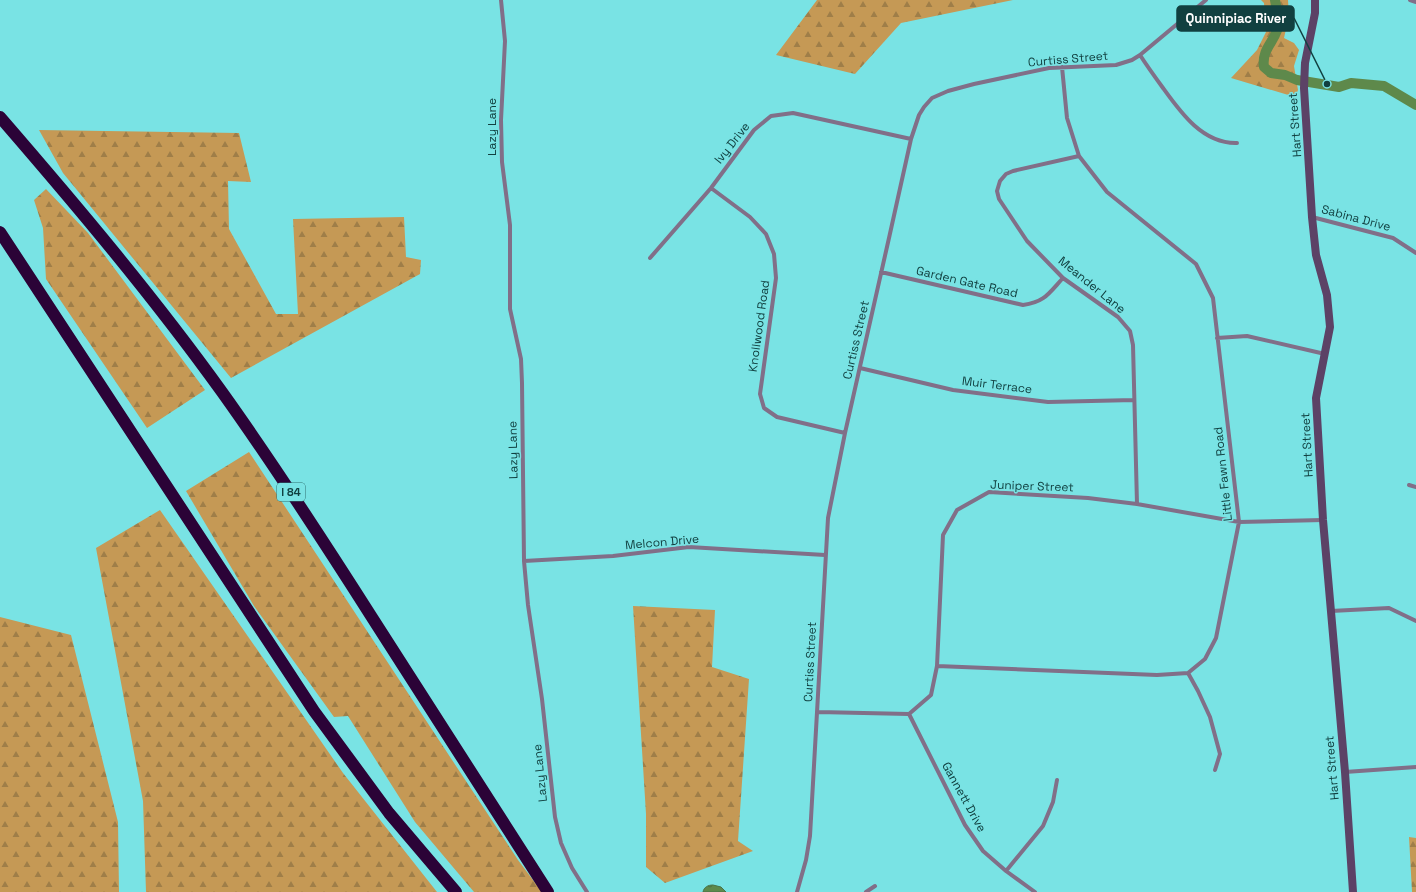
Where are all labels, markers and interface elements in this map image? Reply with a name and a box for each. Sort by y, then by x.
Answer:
callout: Quinnipiac River [1177,6,1294,31]
text: Quinnipiac River [1185,10,1287,27]
street label: Curtiss Street [1027,48,1109,70]
street label: Hart Street [1285,92,1305,158]
street label: Lazy Lane [484,98,500,156]
street label: Ivy Drive [711,119,753,167]
street label: Sabina Drive [1320,201,1392,235]
street label: Meander Lane [1055,253,1129,317]
street label: Garden Gate Road [915,263,1019,301]
street label: Knollwood Road [745,279,773,373]
street label: Curtiss Street [839,299,873,381]
street label: Muir Terrace [961,373,1033,397]
street label: Hart Street [1297,412,1317,478]
street label: Lazy Lane [504,421,522,479]
street label: Little Fawn Road [1210,426,1236,522]
street label: Juniper Street [990,477,1074,495]
road number: I 84 [277,483,305,501]
street label: Melcon Drive [624,531,700,553]
street label: Curtiss Street [800,621,820,703]
street label: Hart Street [1321,735,1343,801]
street label: Lazy Lane [529,743,551,803]
street label: Gannett Drive [938,759,990,835]

